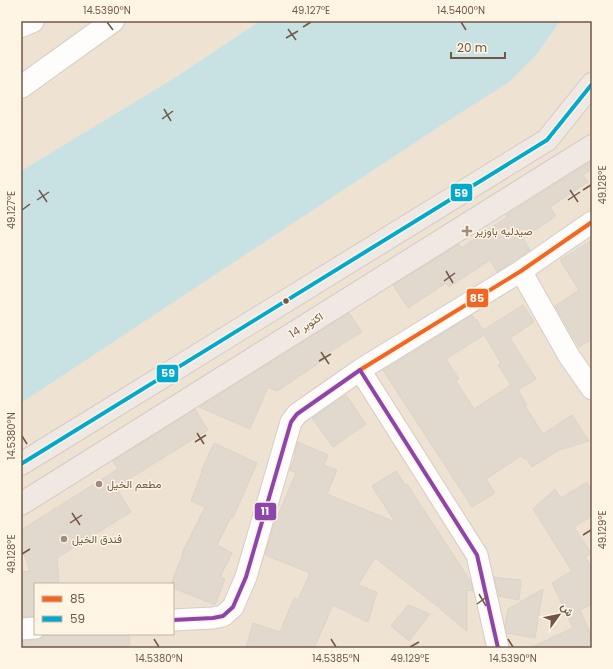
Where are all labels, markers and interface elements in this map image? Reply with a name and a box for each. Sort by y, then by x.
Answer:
text: 14.5390°N [83,3,131,18]
text: 49.127°E [292,3,330,18]
text: 14.5400°N [437,3,485,18]
scale bar [451,34,505,60]
text: 20 m [457,39,487,56]
text: 49.128°E [595,165,610,205]
line badge: 59 [450,183,473,202]
text: 59 [454,185,468,201]
text: 49.127°E [4,191,19,229]
place label: صيدليه باوزير [474,223,533,239]
marker: صيدليه باوزير [462,226,472,236]
line badge: 85 [466,288,489,308]
text: 85 [470,290,484,306]
unlabelled marker [281,296,291,306]
street label: 14 اكتوبر [286,308,326,342]
line badge: 59 [156,364,179,383]
text: 59 [161,365,175,381]
text: 14.5380°N [4,412,19,460]
place label: مطعم الخيل [107,476,162,492]
marker: مطعم الخيل [94,479,104,489]
line badge: 11 [254,502,277,521]
text: 11 [261,503,269,519]
text: 49.129°E [595,510,610,550]
place label: فندق الخيل [72,531,122,547]
text: 49.128°E [4,534,19,574]
marker: فندق الخيل [59,534,69,544]
legend [34,583,174,635]
text: 85 [70,590,85,607]
north arrow [539,595,579,635]
text: ش [557,600,578,619]
text: 59 [70,610,85,627]
text: 14.5380°N [135,651,183,666]
text: 14.5385°N [312,651,360,666]
text: 49.129°E [390,651,430,666]
text: 14.5390°N [489,651,537,666]

